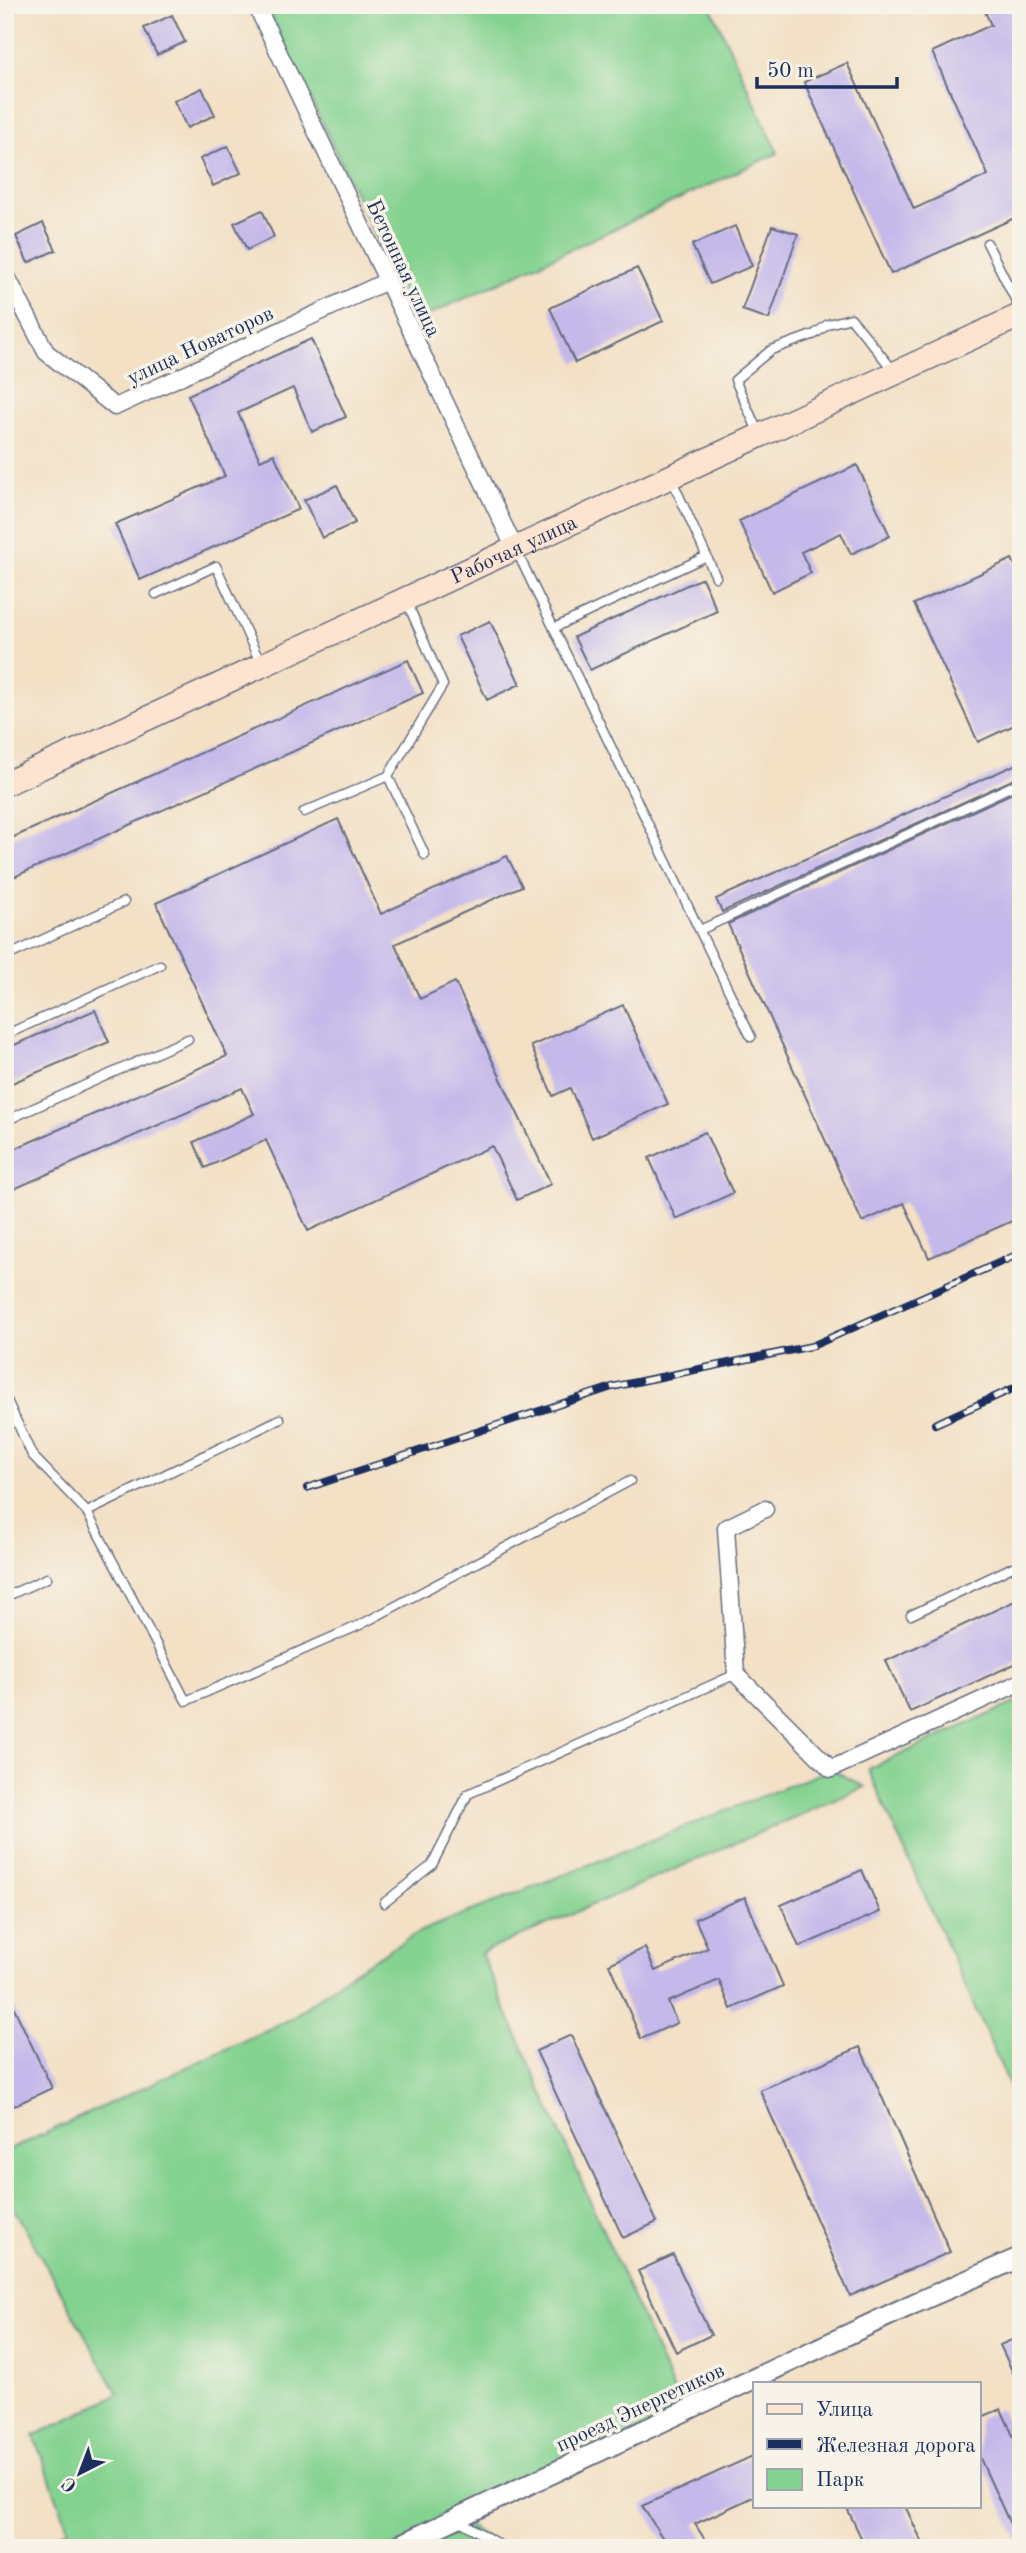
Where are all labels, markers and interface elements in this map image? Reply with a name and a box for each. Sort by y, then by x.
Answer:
scale bar [757,46,897,90]
text: 50 m [767,61,814,82]
street label: Бетонная улица [362,197,444,340]
street label: улица Новаторов [124,303,277,389]
street label: Рабочая улица [447,512,581,589]
street label: проезд Энергетиков [553,2360,728,2457]
legend [753,2382,981,2508]
text: Улица [816,2400,873,2421]
text: Железная дорога [816,2436,976,2457]
north arrow [46,2438,116,2508]
text: Парк [816,2470,865,2491]
text: С [59,2473,81,2495]

